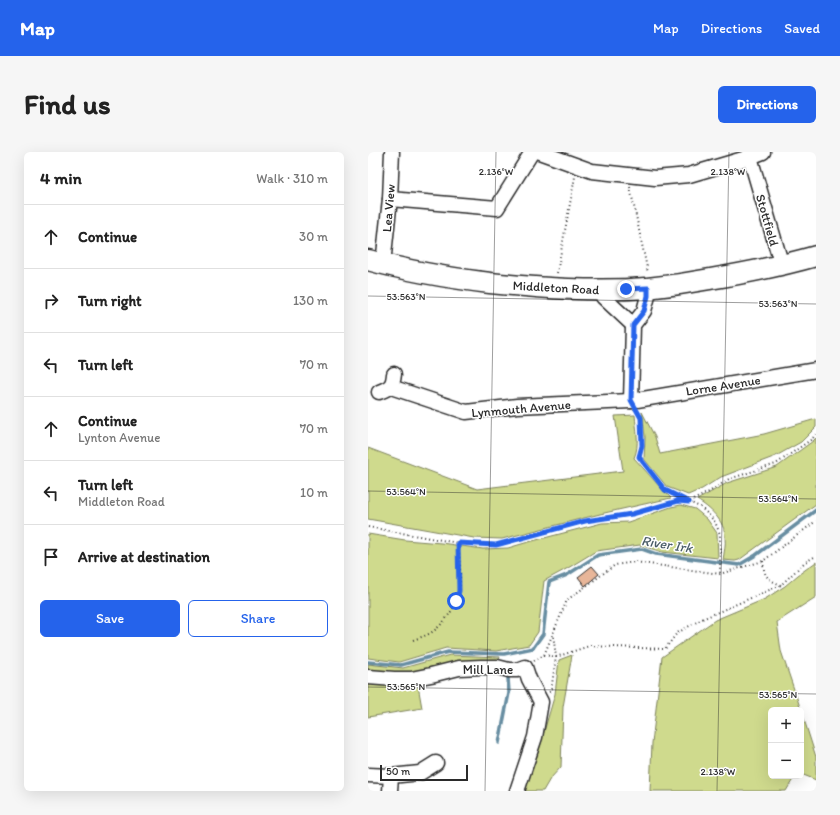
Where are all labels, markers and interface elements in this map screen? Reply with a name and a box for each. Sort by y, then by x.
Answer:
text: Map [20,17,55,40]
text: Map [653,20,679,37]
text: Directions [701,20,762,37]
text: Saved [784,20,820,37]
button: Directions [718,86,816,123]
text: Find us [24,87,111,121]
text: 2.136°W [479,165,514,178]
text: 2.138°W [711,165,746,178]
text: 4 min [40,168,82,188]
text: Walk · 310 m [256,171,328,186]
street label: Lea View [379,183,398,233]
street label: Stottfield [753,192,782,248]
icon: ahead [40,226,62,248]
text: Continue [78,228,137,246]
text: 30 m [299,229,328,244]
street label: Middleton Road [512,278,600,297]
route end [617,280,635,298]
icon: right [40,290,62,312]
text: 53.563°N [387,290,426,303]
text: Turn right [78,292,142,310]
text: 130 m [293,293,328,308]
text: 53.563°N [759,297,798,310]
icon: left [40,354,62,376]
text: Turn left [78,356,133,374]
text: 70 m [300,357,328,372]
street label: Lorne Avenue [685,372,762,399]
street label: Lynmouth Avenue [471,397,571,420]
text: Continue [78,412,137,430]
icon: ahead [40,418,62,440]
text: 70 m [300,421,328,436]
text: Lynton Avenue [78,430,161,445]
text: Turn left [78,476,133,494]
icon: left [40,482,62,504]
text: 10 m [300,485,328,500]
text: 53.564°N [386,485,426,498]
text: 53.564°N [758,492,798,505]
text: Middleton Road [78,494,165,509]
water label: River Irk [640,532,694,557]
icon: arrive [40,546,62,568]
text: Arrive at destination [78,548,210,566]
route start [447,592,465,610]
button: Save [40,600,180,637]
button: Share [188,600,328,637]
street label: Mill Lane [463,662,513,677]
text: 53.565°N [387,680,426,693]
text: 53.565°N [759,688,798,701]
map controls [768,707,804,779]
button: + [768,707,804,743]
button: − [768,743,804,779]
scale bar [380,763,468,782]
text: 50 m [386,765,410,778]
text: 2.138°W [701,765,736,778]

